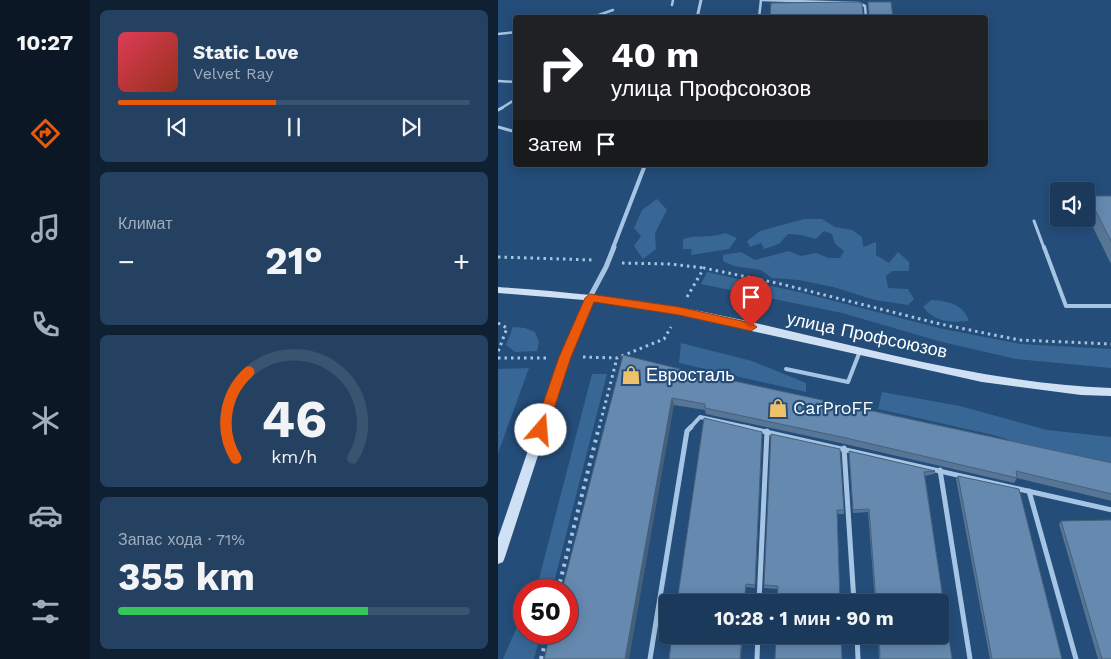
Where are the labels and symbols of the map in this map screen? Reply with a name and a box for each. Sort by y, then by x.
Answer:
pin [730,276,772,327]
street label: улица Профсоюзов [785,307,949,362]
shop icon: Евросталь [620,364,642,386]
place label: Евросталь [646,364,735,385]
shop icon: CarProFF [767,397,789,419]
place label: CarProFF [793,397,873,418]
position arrow [514,403,566,455]
speed limit sign: 50 [513,579,578,644]

